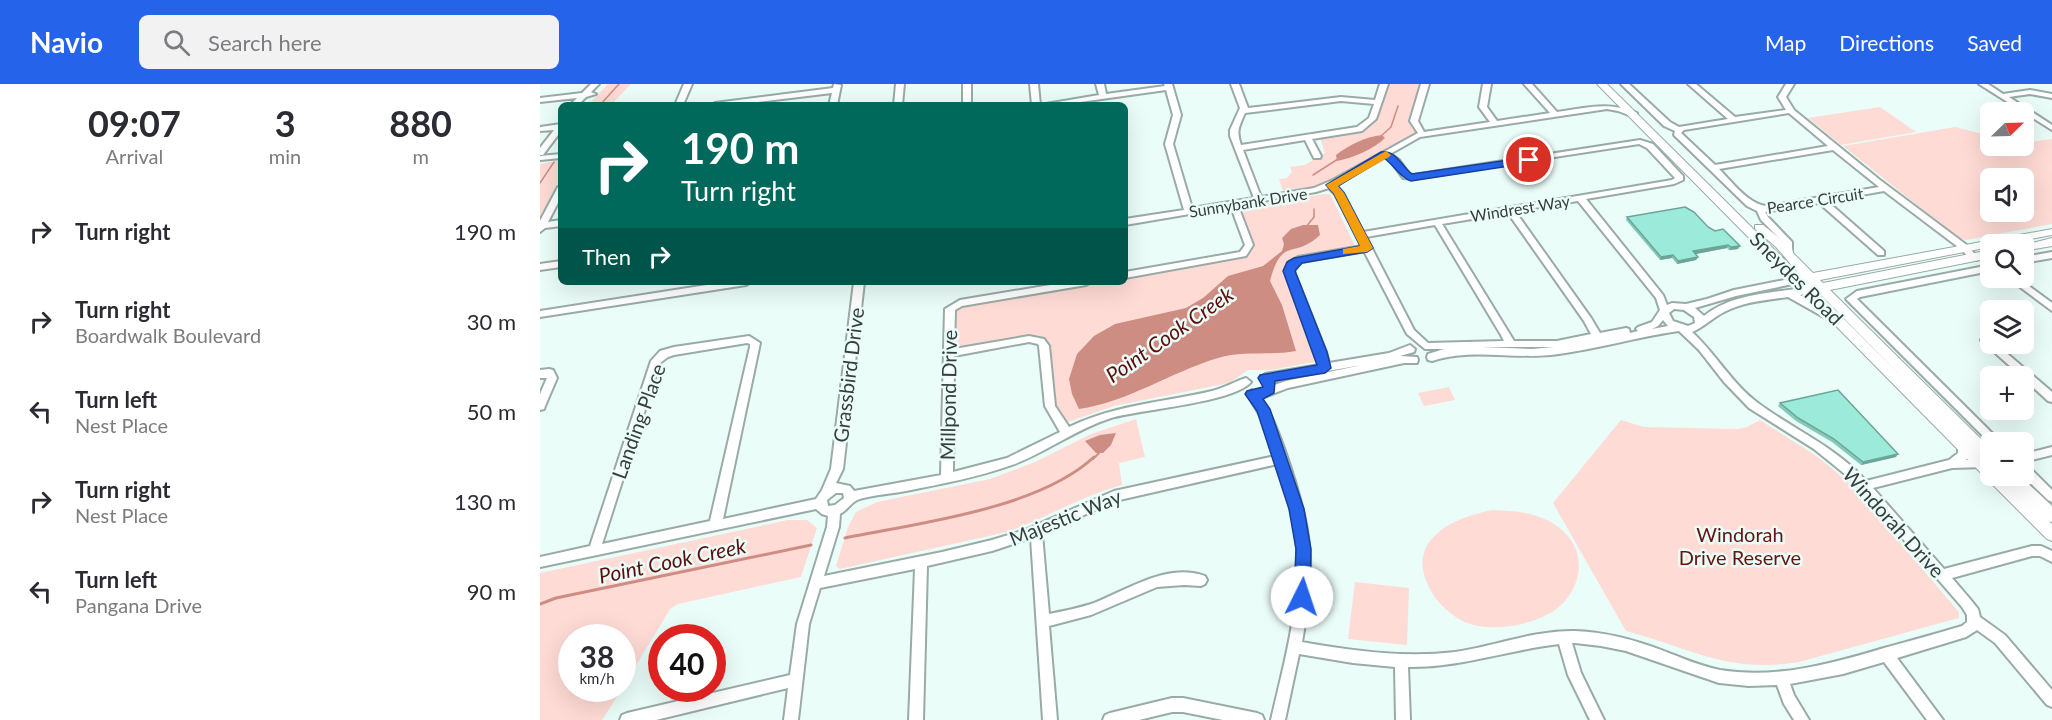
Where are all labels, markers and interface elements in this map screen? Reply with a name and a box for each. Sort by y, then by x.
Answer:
search box [139,15,559,69]
text: Navio [30,25,103,59]
icon: search [160,26,193,59]
text: Search here [208,29,322,56]
text: Map [1765,30,1806,55]
text: Directions [1839,30,1934,55]
text: Saved [1967,30,2022,55]
text: 09:07 [88,101,181,145]
text: 3 [275,101,296,145]
text: 880 [389,101,452,145]
north arrow [1980,102,2034,156]
map controls [1980,102,2034,486]
text: 190 m [681,123,799,173]
icon: right [582,126,660,204]
pin [1503,134,1554,185]
icon: arrive [1512,143,1545,176]
text: Arrival [106,144,163,168]
text: min [269,144,301,168]
text: m [412,144,429,168]
button: sound [1980,168,2034,222]
text: Turn right [681,174,796,207]
street label: Sunnybank Drive [1187,183,1309,221]
street label: Pearce Circuit [1765,183,1865,217]
street label: Windrest Way [1469,191,1572,225]
icon: right [24,215,57,248]
text: Turn right [75,218,170,245]
text: 190 m [454,218,516,245]
street label: Sneydes Road [1745,226,1849,330]
button: search [1980,234,2034,288]
icon: right [643,240,676,273]
text: Then [582,243,631,270]
water label: Point Cook Creek [1101,280,1238,387]
text: Turn right [75,296,170,323]
button: layers [1980,300,2034,354]
icon: right [24,305,57,338]
street label: Grassbird Drive [828,306,868,444]
text: 30 m [467,308,516,335]
text: Boardwalk Boulevard [75,323,261,347]
street label: Millpond Drive [935,330,961,460]
street label: Landing Place [606,360,670,482]
button: + [1980,366,2034,420]
text: Turn left [75,386,157,413]
icon: left [24,395,57,428]
text: 50 m [467,398,516,425]
text: Nest Place [75,413,168,437]
button: − [1980,432,2034,486]
street label: Windorah Drive [1838,462,1950,582]
text: Turn right [75,476,170,503]
street label: Majestic Way [1006,483,1125,550]
icon: right [24,485,57,518]
text: 130 m [454,488,516,515]
text: Nest Place [75,503,168,527]
park label: Windorah Drive Reserve [1679,522,1801,569]
water label: Point Cook Creek [596,532,749,588]
position arrow [1270,565,1334,629]
text: Turn left [75,566,157,593]
icon: left [24,575,57,608]
text: 90 m [467,578,516,605]
text: Pangana Drive [75,593,202,617]
speed limit sign: 40 [648,624,726,702]
text: 38 [580,638,614,674]
text: km/h [579,669,615,687]

